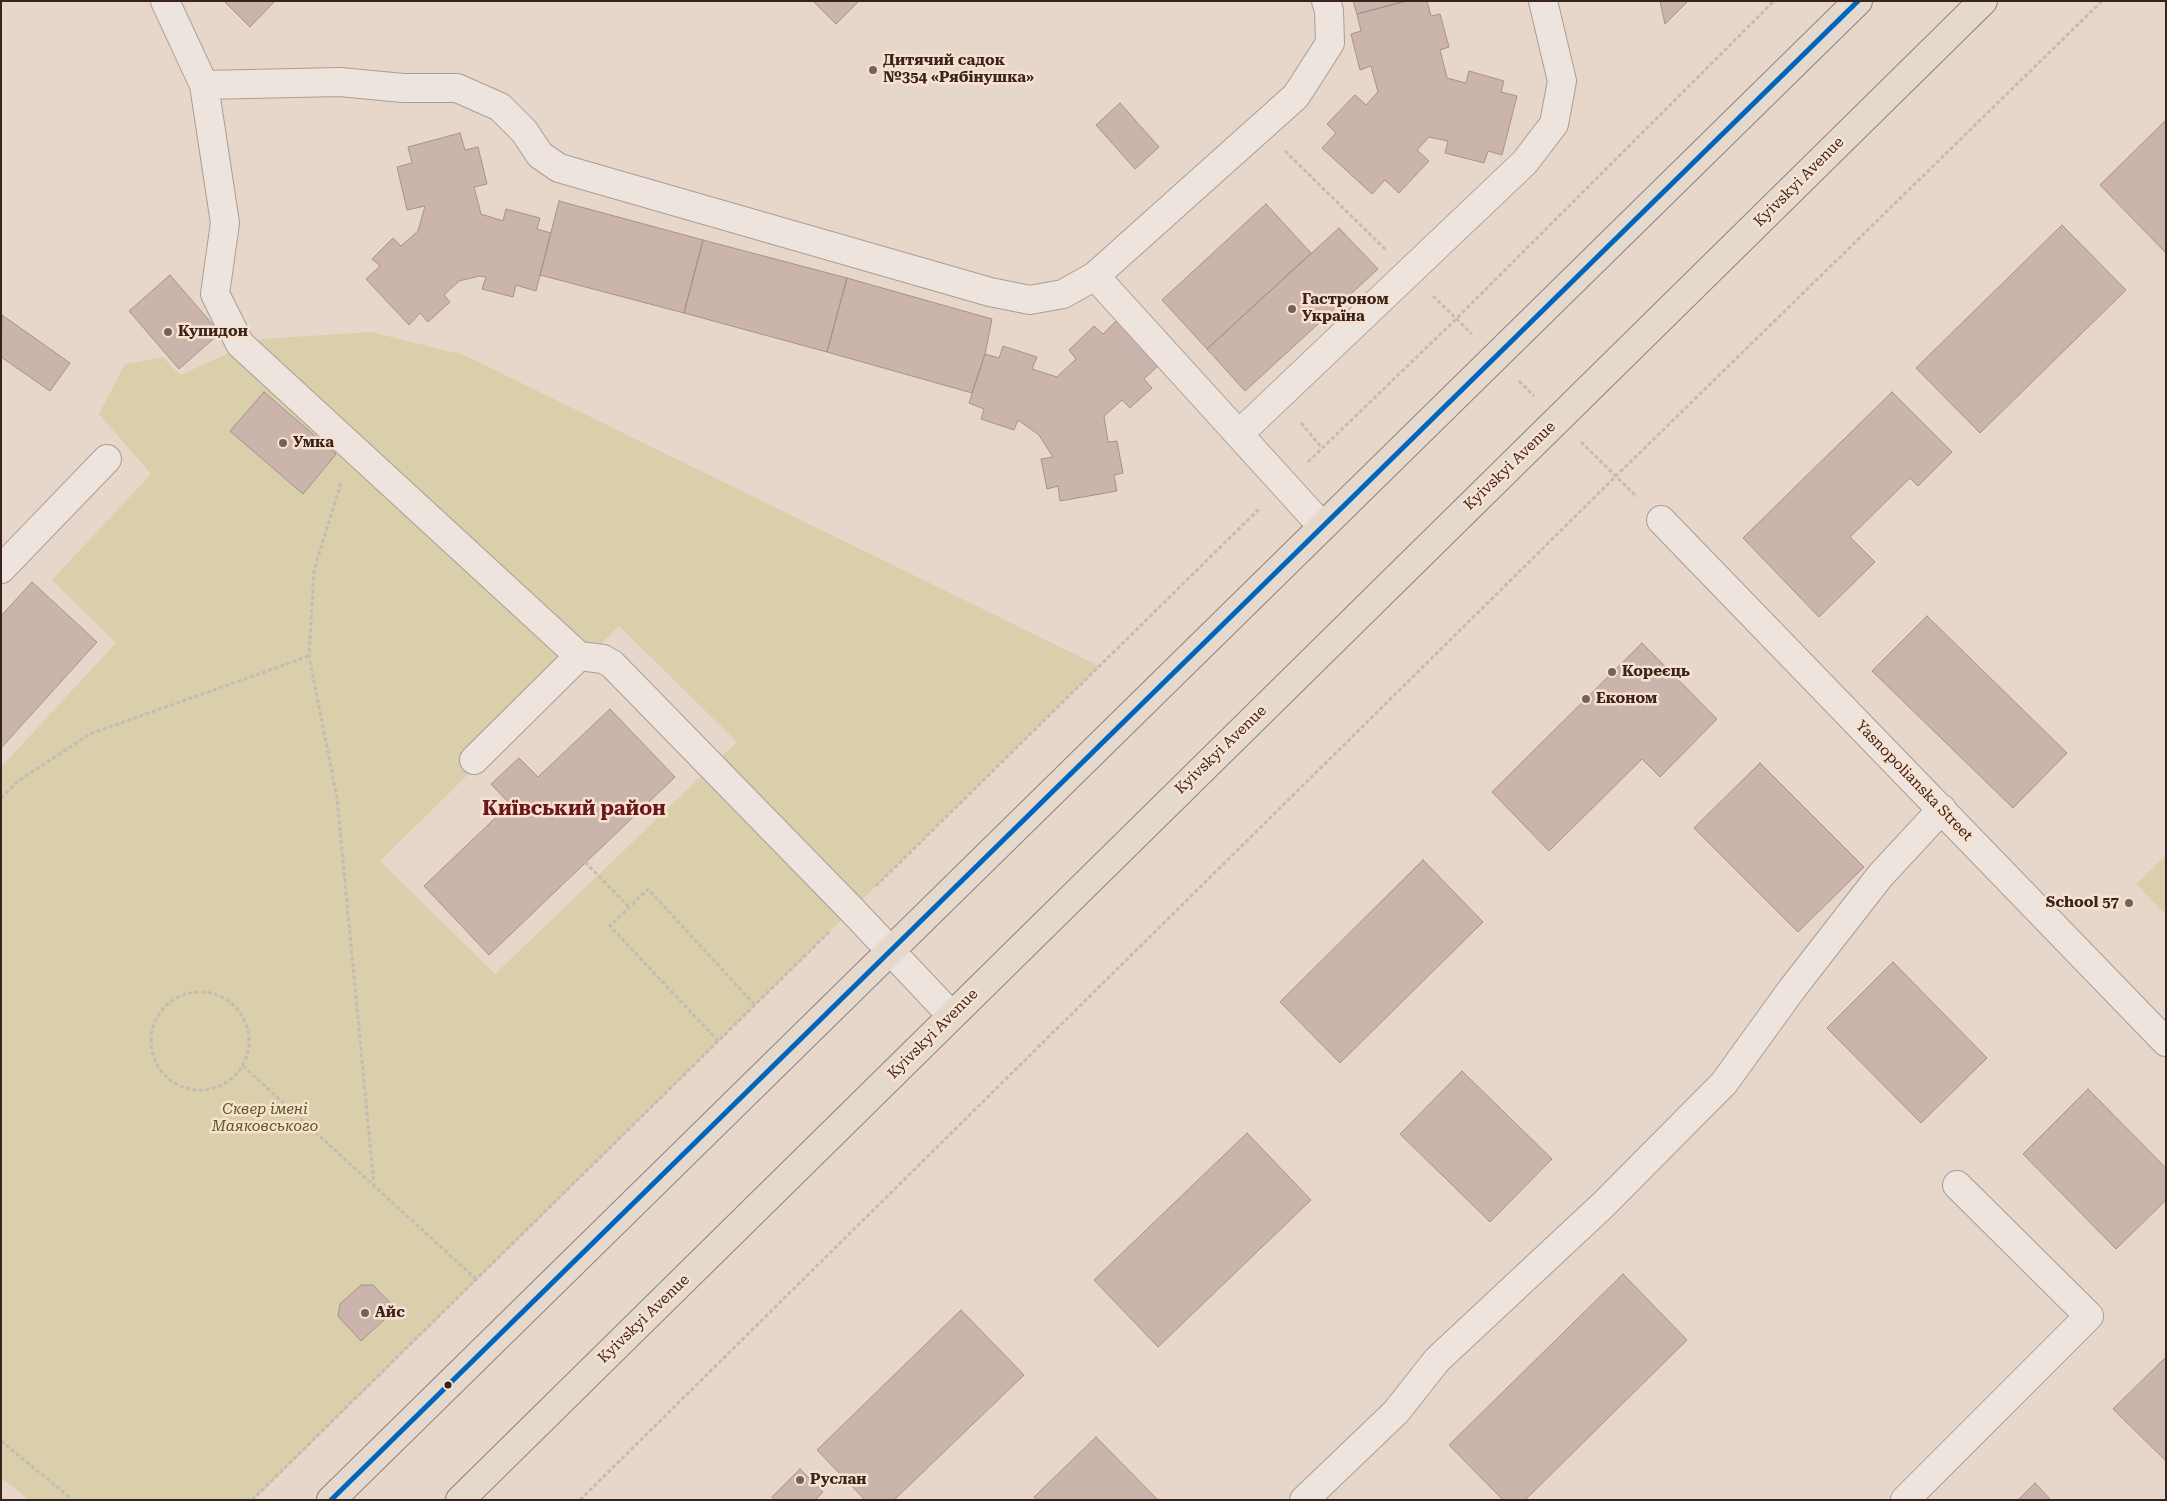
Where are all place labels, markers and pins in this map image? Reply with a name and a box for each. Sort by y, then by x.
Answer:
place label: Дитячий садок №354 «Рябінушка» [883,52,1034,87]
marker: Дитячий садок №354 «Рябінушка» [867,64,879,76]
place label: Гастроном Україна [1302,291,1389,326]
marker: Гастроном Україна [1286,303,1298,315]
place label: Купидон [178,323,248,341]
marker: Купидон [162,326,174,338]
place label: Умка [293,434,334,452]
marker: Умка [277,437,289,449]
place label: Кореєць [1622,663,1690,681]
marker: Кореєць [1606,666,1618,678]
place label: Економ [1596,690,1657,708]
marker: Економ [1580,693,1592,705]
place label: School 57 [2046,894,2119,912]
marker: School 57 [2123,897,2135,909]
place label: Айс [375,1304,405,1322]
marker: Айс [359,1307,371,1319]
unlabelled marker [443,1380,453,1390]
place label: Руслан [810,1471,866,1489]
marker: Руслан [794,1474,806,1486]

